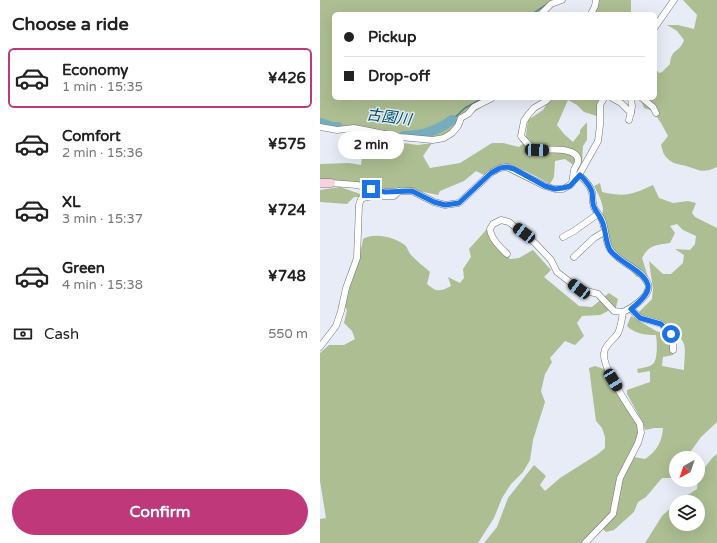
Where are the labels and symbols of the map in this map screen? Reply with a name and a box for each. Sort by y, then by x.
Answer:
water label: 古園川 [366,105,414,129]
callout: 2 min [338,131,404,159]
car [525,144,549,156]
route end [362,180,380,198]
car [511,221,537,245]
car [566,277,592,301]
route start [662,325,680,343]
car [602,367,624,393]
north arrow [669,451,705,487]

